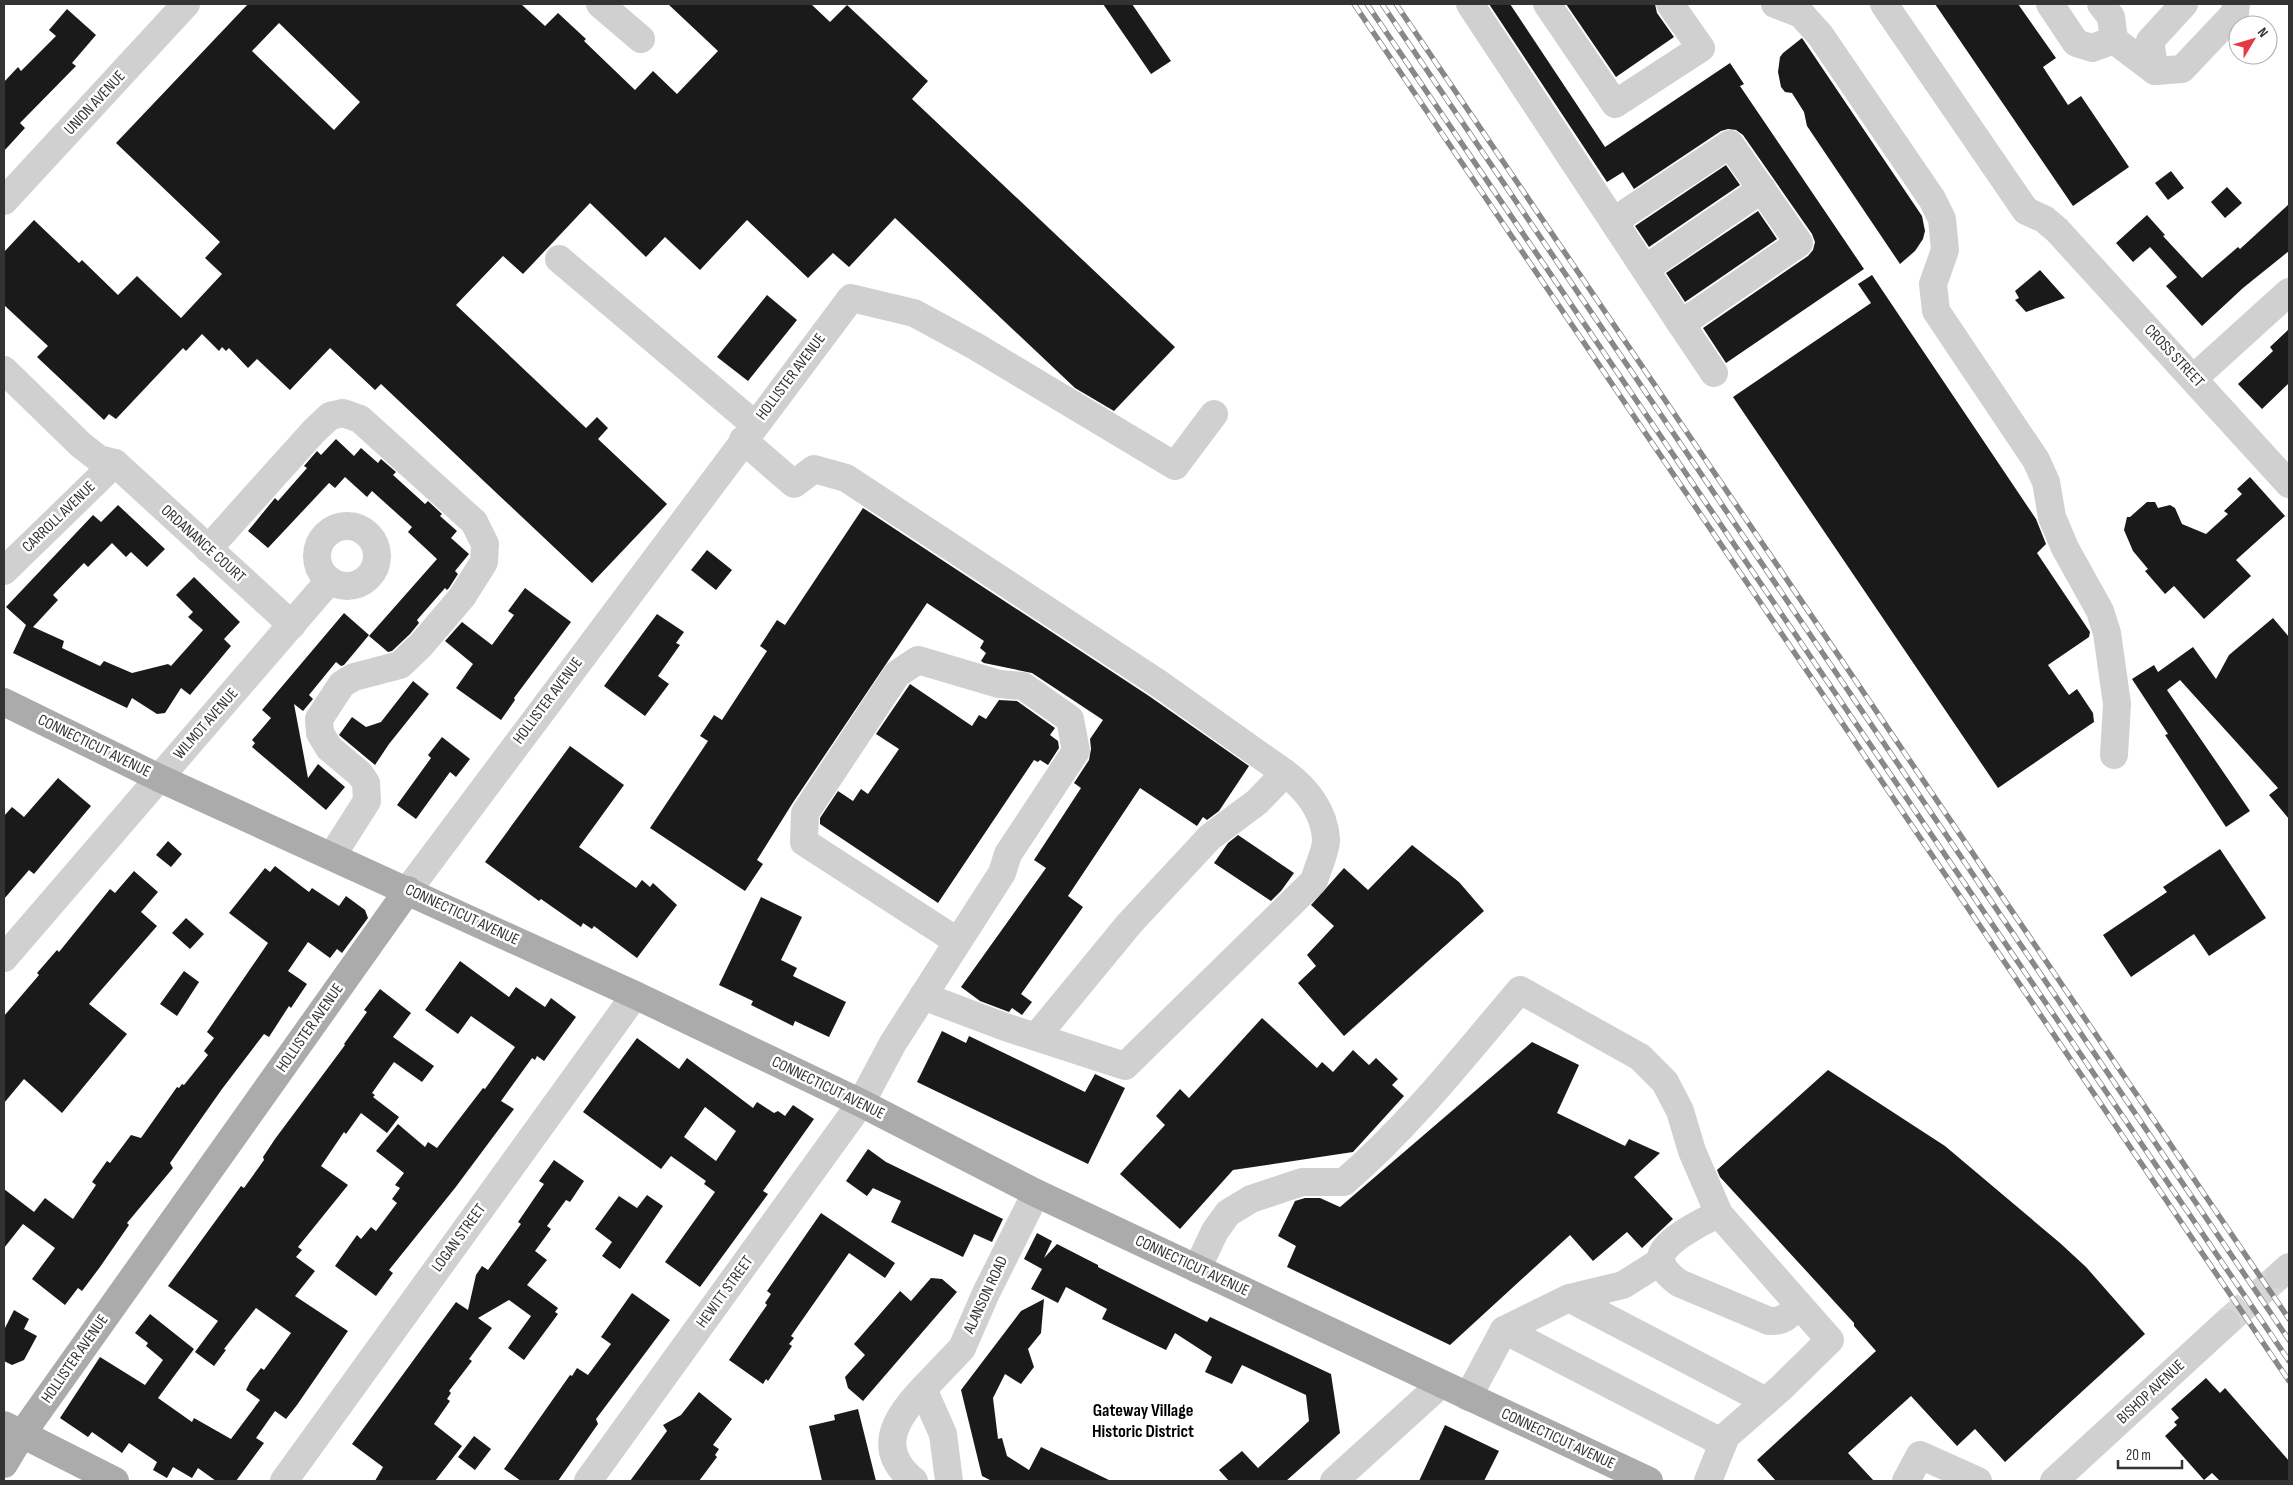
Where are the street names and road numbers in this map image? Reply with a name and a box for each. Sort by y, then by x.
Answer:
street label: UNION AVENUE [61,67,129,139]
street label: CROSS STREET [2140,321,2208,392]
street label: HOLLISTER AVENUE [752,330,830,424]
street label: CARROLL AVENUE [18,477,100,557]
street label: ORDANANCE COURT [157,501,249,587]
street label: HOLLISTER AVENUE [509,654,587,748]
street label: WILMOT AVENUE [170,684,242,764]
street label: CONNECTICUT AVENUE [34,710,154,782]
street label: CONNECTICUT AVENUE [402,880,522,950]
street label: HOLLISTER AVENUE [272,980,348,1076]
street label: CONNECTICUT AVENUE [768,1052,888,1124]
street label: LOGAN STREET [428,1200,490,1276]
street label: CONNECTICUT AVENUE [1132,1231,1252,1301]
street label: HEWITT STREET [693,1252,758,1332]
street label: ALANSON ROAD [959,1253,1012,1338]
street label: HOLLISTER AVENUE [37,1311,113,1407]
street label: BISHOP AVENUE [2113,1356,2189,1428]
street label: CONNECTICUT AVENUE [1498,1404,1618,1474]

